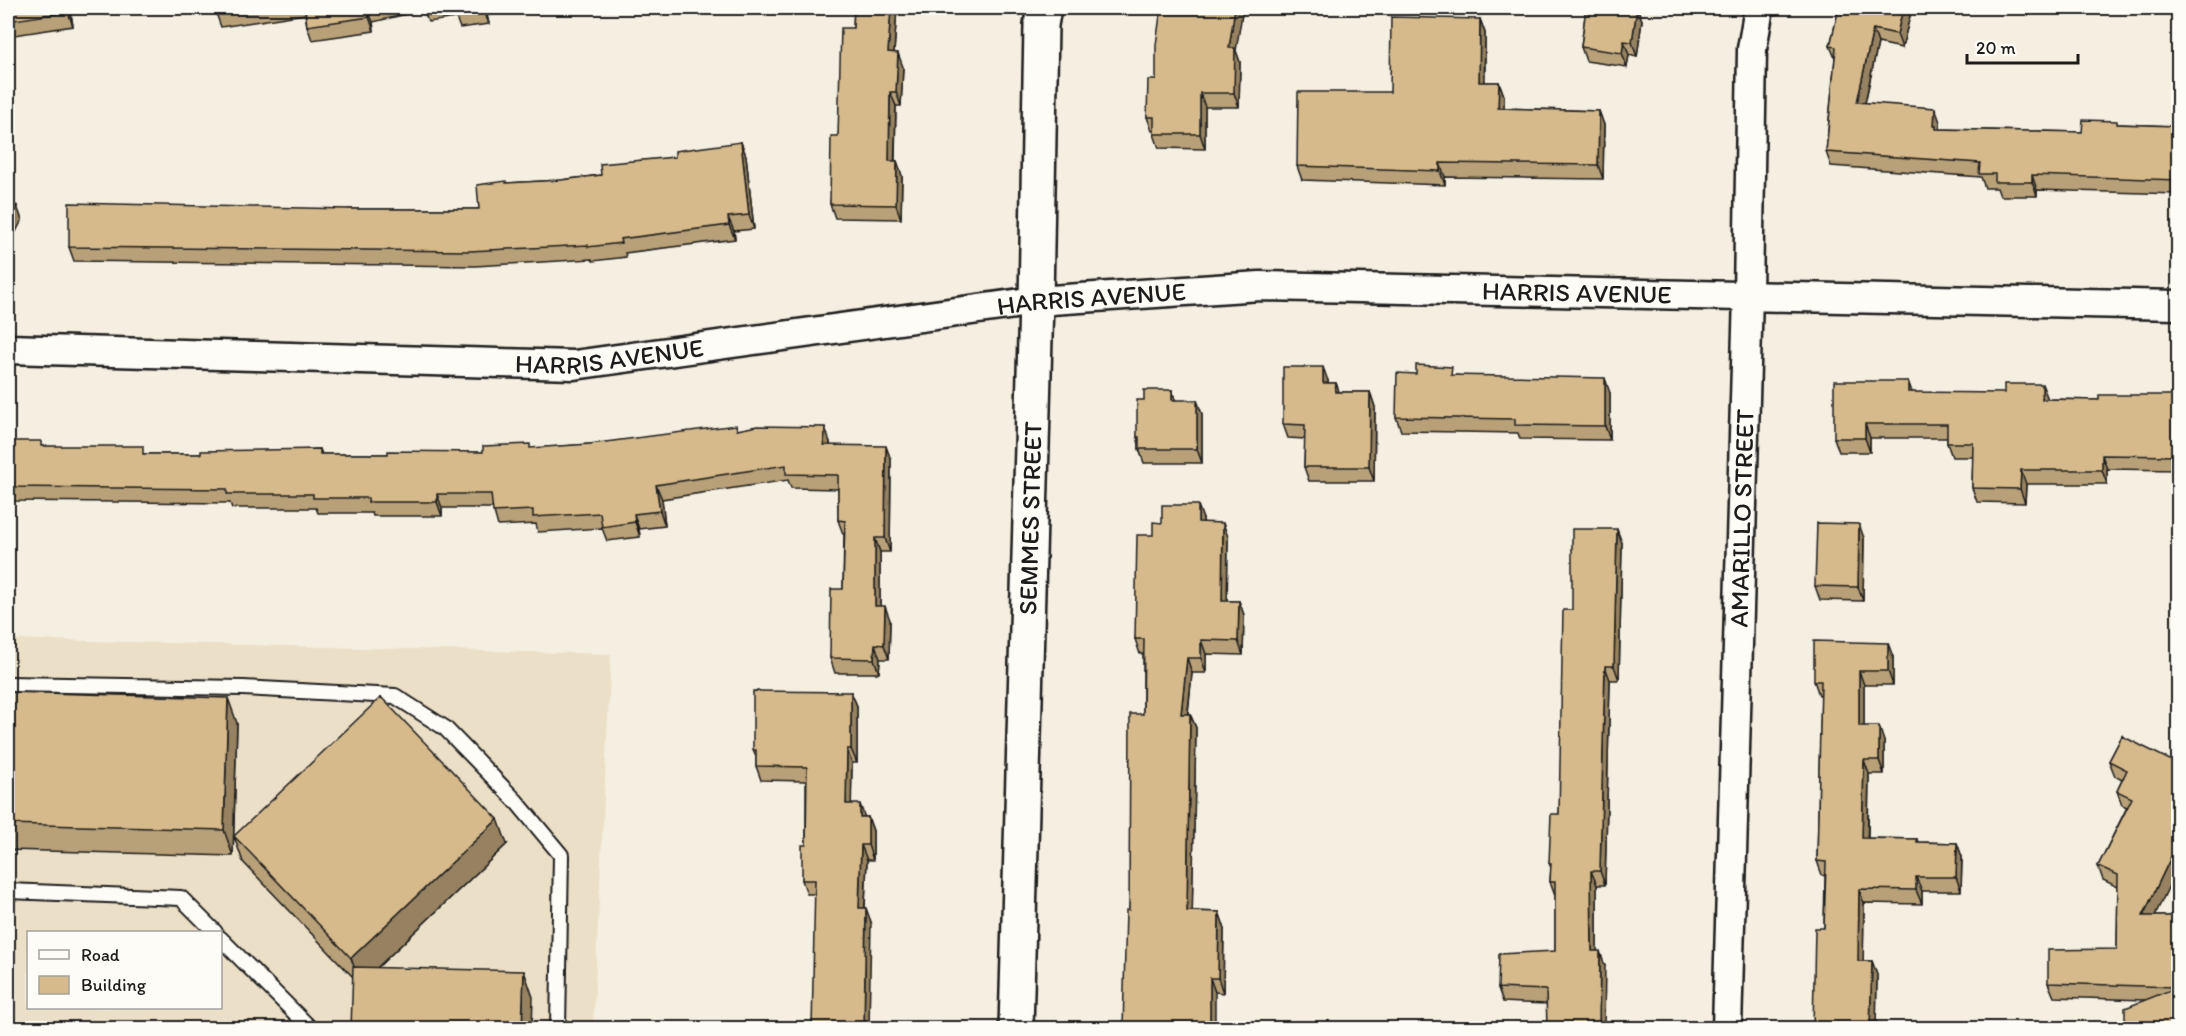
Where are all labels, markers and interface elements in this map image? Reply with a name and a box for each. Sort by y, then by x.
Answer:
scale bar [1967,27,2078,65]
text: 20 m [1976,37,2016,59]
street label: HARRIS AVENUE [995,275,1187,322]
street label: HARRIS AVENUE [1482,275,1672,311]
street label: HARRIS AVENUE [515,331,706,381]
street label: AMARILLO STREET [1722,408,1761,628]
street label: SEMMES STREET [1011,421,1049,615]
legend [27,931,222,1009]
text: Road [81,944,120,966]
text: Building [81,974,147,996]

